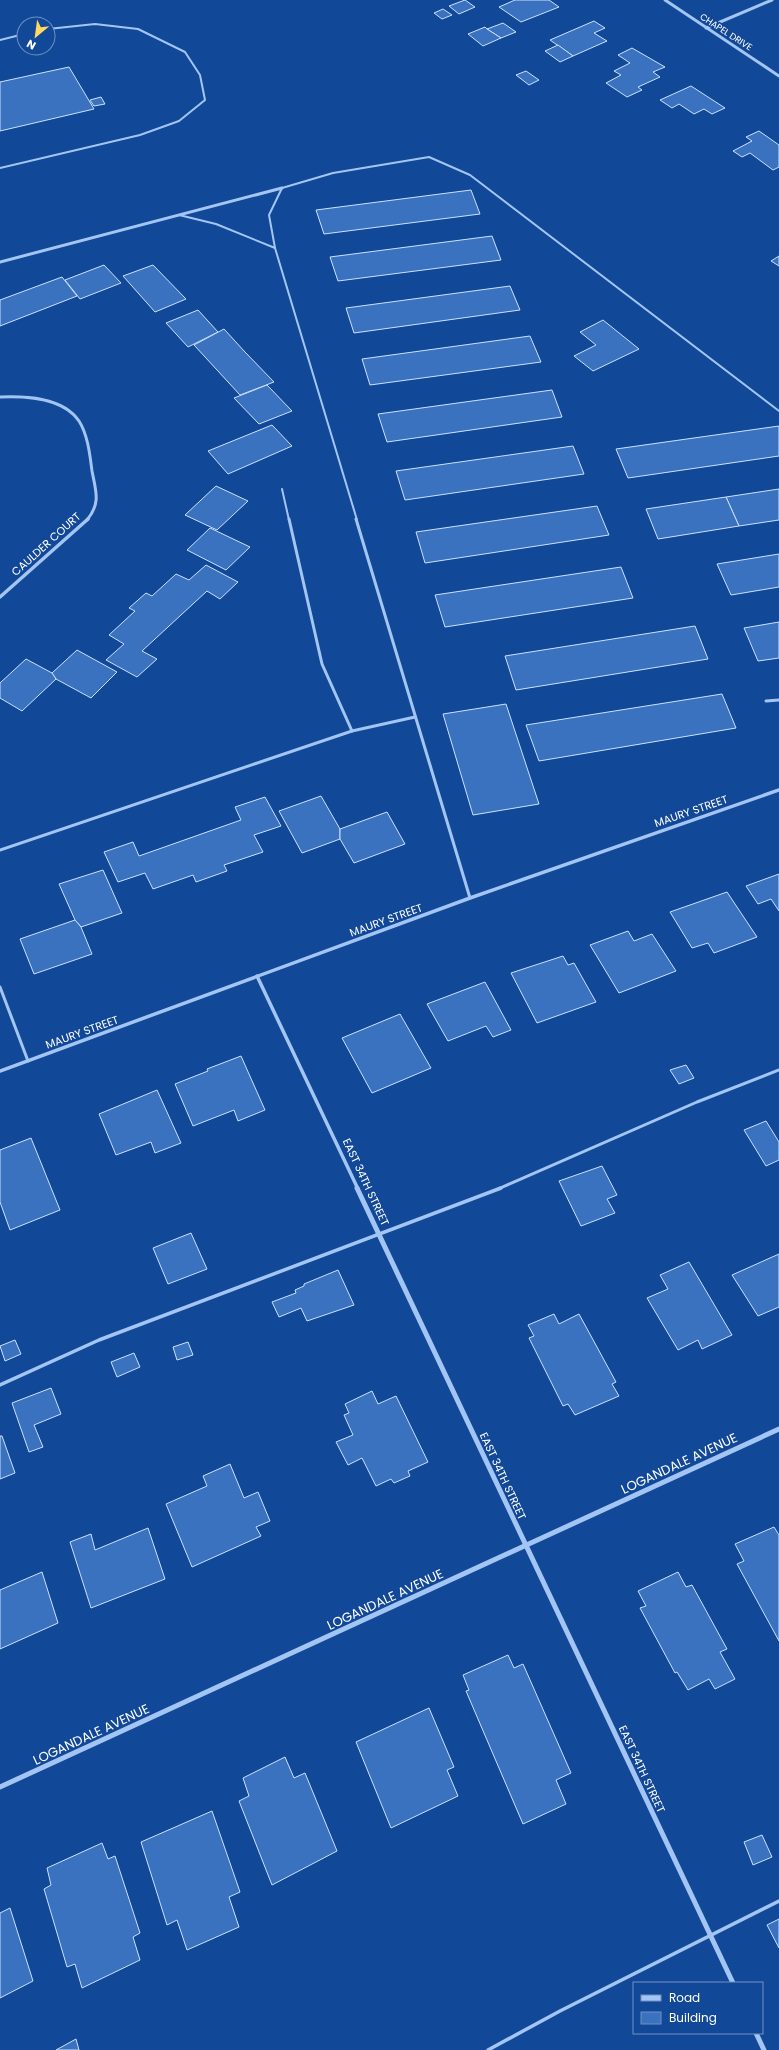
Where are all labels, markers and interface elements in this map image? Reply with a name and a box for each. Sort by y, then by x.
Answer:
street label: CHAPEL DRIVE [698,11,755,54]
north arrow [16,16,56,56]
text: N [24,36,39,54]
street label: CAULDER COURT [8,508,84,580]
street label: MAURY STREET [652,791,730,831]
street label: MAURY STREET [347,899,425,941]
street label: MAURY STREET [43,1011,121,1053]
street label: EAST 34TH STREET [339,1136,393,1228]
street label: LOGANDALE AVENUE [618,1428,740,1499]
street label: EAST 34TH STREET [476,1430,530,1522]
street label: LOGANDALE AVENUE [324,1564,446,1635]
street label: LOGANDALE AVENUE [30,1699,152,1770]
street label: EAST 34TH STREET [615,1723,669,1815]
legend [633,1982,763,2034]
text: Road [669,1989,700,2006]
text: Building [669,2009,717,2026]

